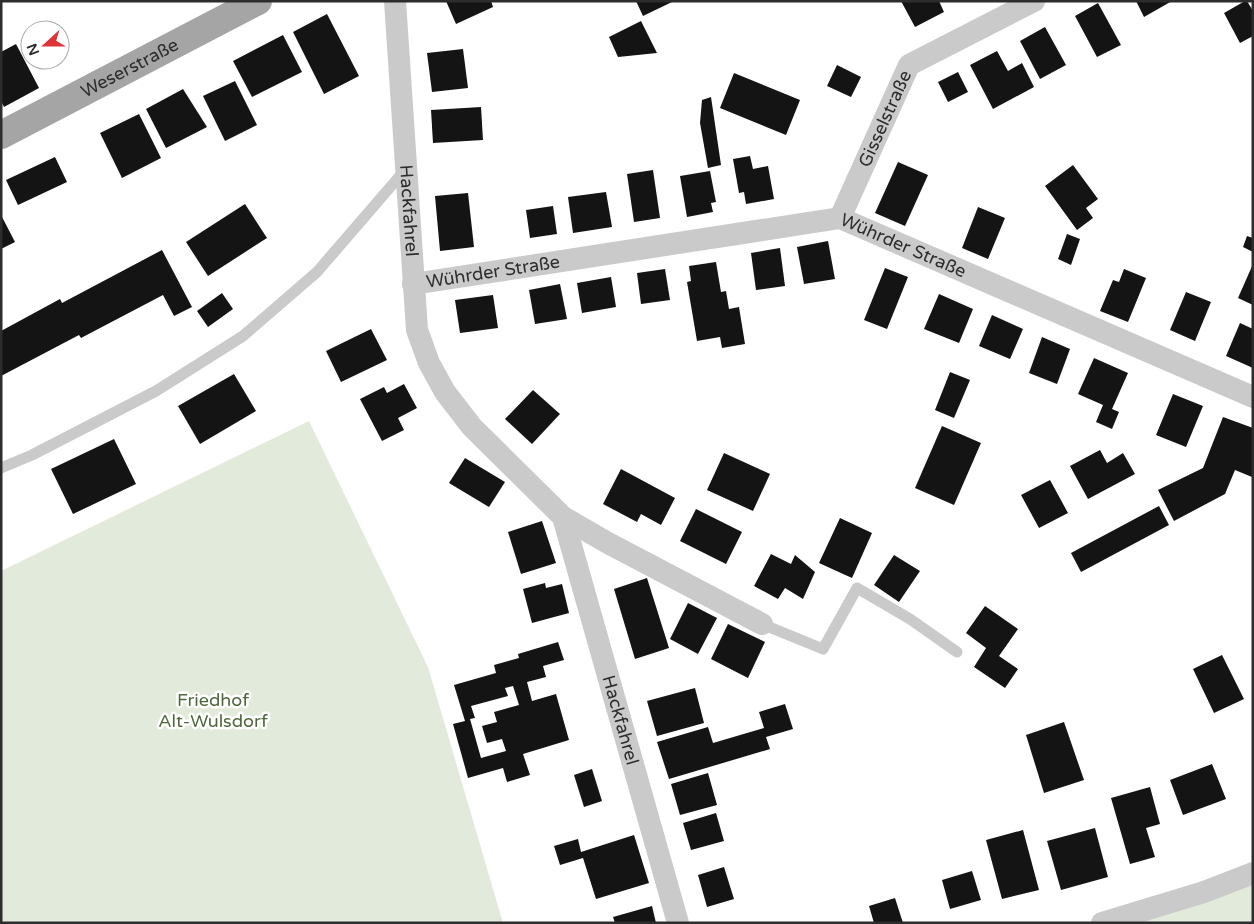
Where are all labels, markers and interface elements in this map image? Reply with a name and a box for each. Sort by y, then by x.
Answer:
north arrow [20,20,70,70]
street label: Weserstraße [77,33,182,102]
text: N [23,41,43,58]
street label: Gisselstraße [853,67,916,170]
street label: Hackfahrel [395,164,423,257]
street label: Wührder Straße [837,208,970,282]
street label: Wührder Straße [425,250,561,293]
street label: Hackfahrel [597,673,644,767]
park label: Friedhof Alt-Wulsdorf [158,689,268,732]

